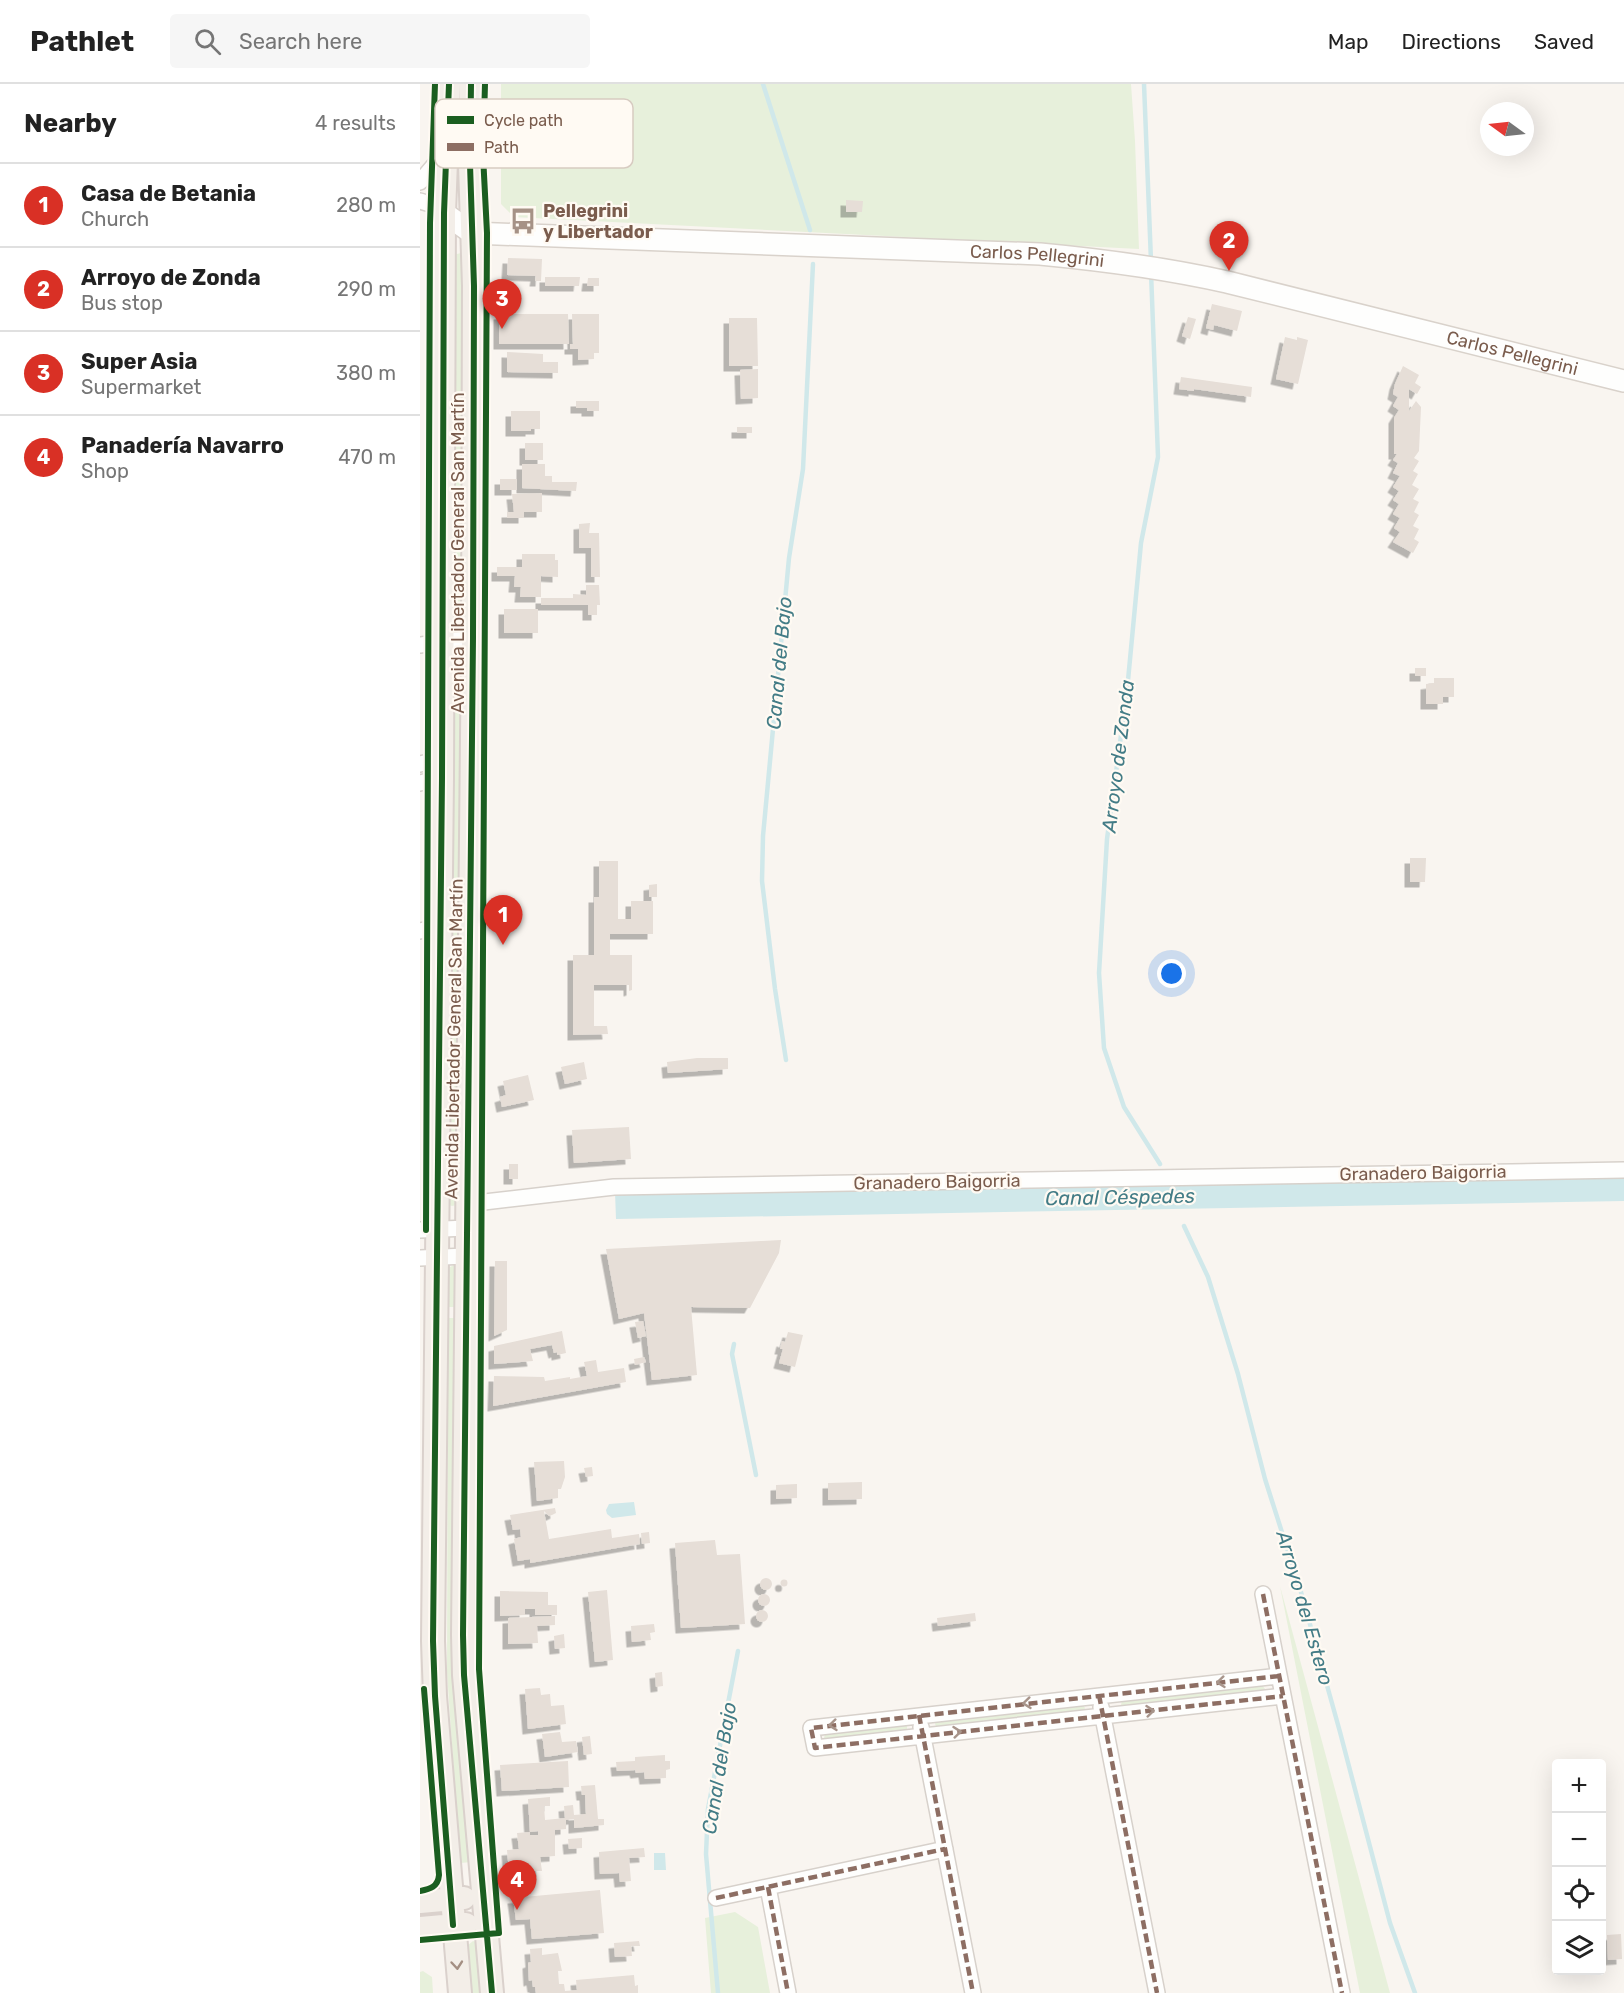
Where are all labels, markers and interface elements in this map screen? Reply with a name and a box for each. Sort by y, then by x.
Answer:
search box [170,14,590,68]
text: Pathlet [30,25,134,58]
icon: search [191,25,224,58]
text: Search here [239,28,362,55]
text: Map [1328,29,1369,54]
text: Directions [1402,29,1501,54]
text: Saved [1534,29,1594,54]
legend [435,99,633,168]
north arrow [1480,102,1534,156]
text: Nearby [24,108,117,139]
text: 4 results [315,111,396,135]
text: Cycle path [484,111,563,130]
text: Path [484,138,519,157]
text: Casa de Betania [81,180,256,207]
text: 1 [39,193,48,217]
text: 280 m [336,193,396,217]
place label: Pellegrini y Libertador [543,200,653,243]
bus stop icon: Pellegrini y Libertador [508,206,538,236]
text: Church [81,207,149,231]
pin: 2 [1210,222,1248,271]
street label: Carlos Pellegrini [969,240,1106,272]
text: Arroyo de Zonda [81,264,261,291]
text: 2 [37,277,50,301]
text: 290 m [337,277,396,301]
pin: 3 [482,280,521,329]
text: Bus stop [81,291,163,315]
street label: Carlos Pellegrini [1444,326,1580,380]
text: Super Asia [81,348,198,375]
text: 3 [37,361,50,385]
text: 380 m [336,361,396,385]
text: Supermarket [81,375,201,399]
street label: Avenida Libertador General San Martín [447,392,469,714]
text: Panadería Navarro [81,432,284,459]
text: 4 [37,445,50,469]
text: 470 m [338,445,396,469]
text: Shop [81,459,129,483]
water label: Canal del Bajo [761,596,797,730]
water label: Arroyo de Zonda [1097,678,1139,835]
street label: Avenida Libertador General San Martín [440,878,468,1200]
pin: 1 [484,896,523,945]
your location [1157,959,1186,988]
street label: Granadero Baigorria [1339,1161,1507,1185]
street label: Granadero Baigorria [853,1170,1021,1194]
water label: Canal Céspedes [1045,1184,1195,1210]
water label: Arroyo del Estero [1271,1527,1339,1688]
one-way arrow [1216,1675,1225,1688]
one-way arrow [1022,1697,1032,1709]
water label: Canal del Bajo [697,1700,741,1836]
one-way arrow [1146,1705,1155,1717]
one-way arrow [829,1718,838,1731]
one-way arrow [952,1726,961,1739]
map controls [1552,1759,1606,1975]
button: + [1552,1759,1606,1813]
button: − [1552,1813,1606,1867]
pin: 4 [498,1860,536,1910]
button: locate [1552,1867,1606,1921]
button: layers [1552,1921,1606,1975]
one-way arrow [450,1960,463,1970]

